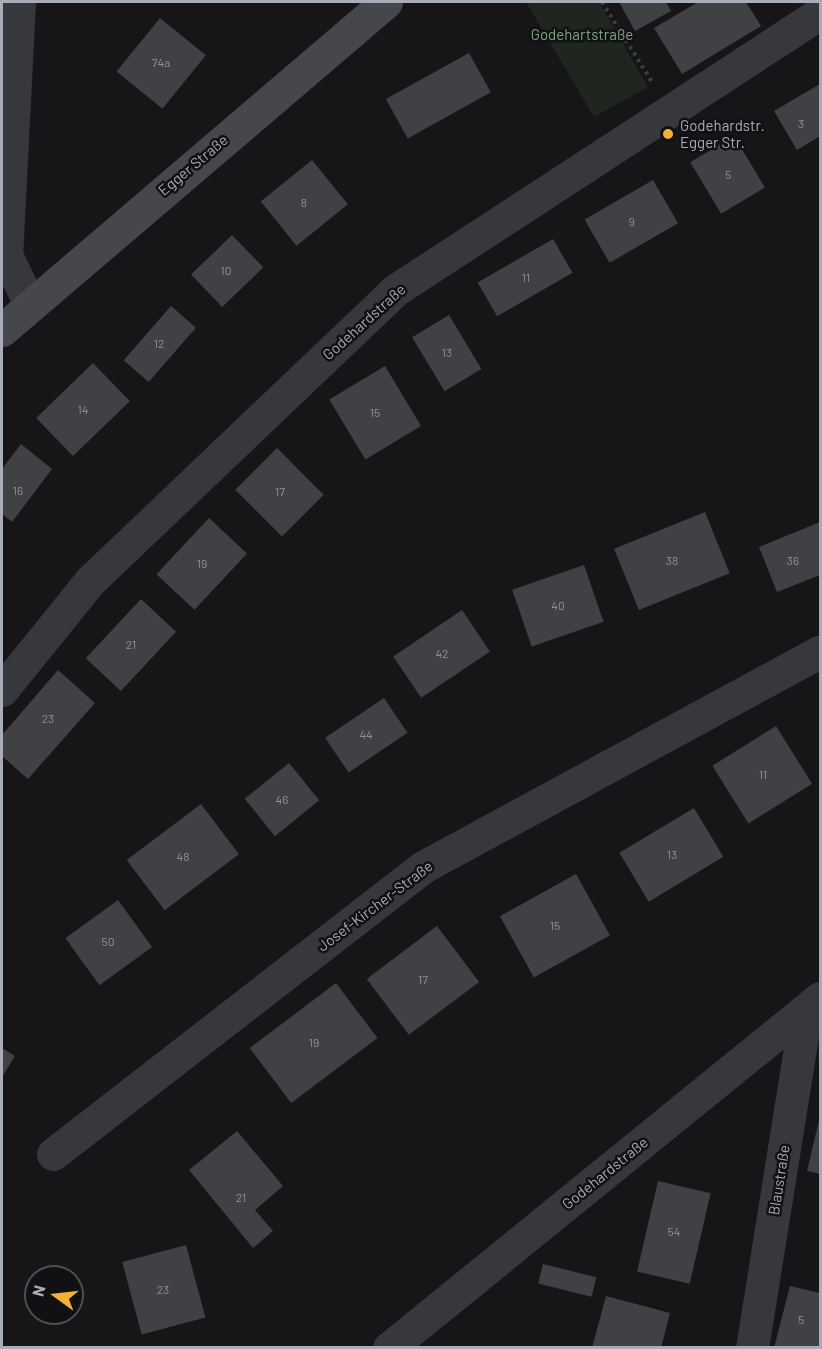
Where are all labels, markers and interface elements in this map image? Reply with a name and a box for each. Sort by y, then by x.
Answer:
park label: Godehartstraße [531,26,633,44]
house number: 74a [152,56,170,70]
place label: Godehardstr. Egger Str. [680,116,765,151]
house number: 3 [798,117,804,131]
marker: Godehardstr. Egger Str. [661,127,675,141]
street label: Egger Straße [155,131,231,199]
house number: 5 [725,168,731,182]
house number: 8 [301,196,307,210]
house number: 9 [629,215,635,229]
house number: 10 [221,264,231,278]
house number: 11 [522,271,530,285]
street label: Godehardstraße [319,280,409,364]
house number: 12 [154,337,164,351]
house number: 13 [442,346,452,360]
house number: 14 [78,403,88,417]
house number: 15 [370,406,380,420]
house number: 16 [13,484,23,498]
house number: 17 [275,485,285,499]
house number: 38 [666,554,678,568]
house number: 36 [787,554,799,568]
house number: 19 [197,557,207,571]
house number: 40 [551,599,565,613]
house number: 21 [126,638,136,652]
house number: 42 [435,647,449,661]
house number: 23 [42,712,54,726]
house number: 44 [359,728,373,742]
house number: 11 [759,768,767,782]
house number: 46 [276,793,288,807]
house number: 13 [667,848,677,862]
house number: 48 [177,850,189,864]
street label: Josef-Kircher-Straße [314,857,436,955]
house number: 15 [550,919,560,933]
house number: 50 [102,935,114,949]
house number: 17 [418,973,428,987]
house number: 19 [309,1036,319,1050]
street label: Godehardstraße [559,1133,651,1213]
street label: Blaustraße [765,1144,793,1216]
house number: 21 [236,1191,246,1205]
house number: 54 [668,1225,680,1239]
north arrow [24,1265,84,1325]
text: N [28,1283,49,1298]
house number: 23 [157,1283,169,1297]
house number: 5 [798,1313,804,1327]

